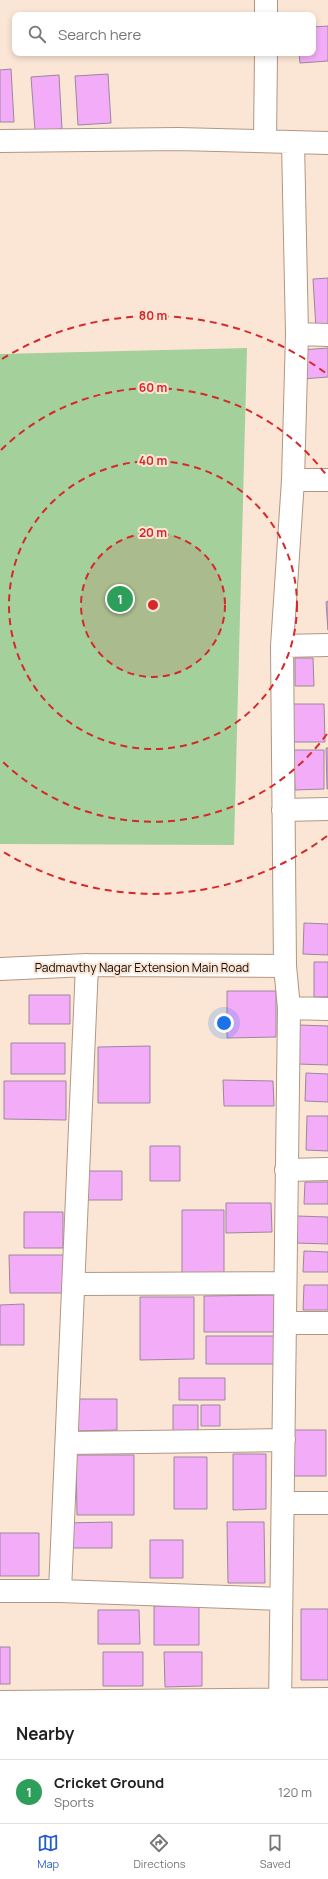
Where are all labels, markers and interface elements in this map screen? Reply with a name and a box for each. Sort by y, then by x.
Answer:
search box [12,12,316,56]
icon: search [26,23,48,45]
text: Search here [58,24,141,45]
text: 80 m [139,307,167,324]
text: 60 m [139,379,167,396]
text: 40 m [139,452,167,469]
text: 20 m [139,524,167,541]
pin: 1 [107,584,133,614]
centre of rings [146,598,160,612]
street label: Padmavthy Nagar Extension Main Road [35,959,249,976]
your location [214,1013,234,1033]
text: Nearby [16,1722,74,1745]
text: Cricket Ground [54,1772,164,1793]
text: 1 [26,1783,32,1801]
text: 120 m [278,1783,312,1801]
text: Sports [54,1793,94,1811]
tab: Map [37,1832,59,1871]
tab: Directions [133,1832,186,1871]
tab: Saved [260,1832,291,1871]

